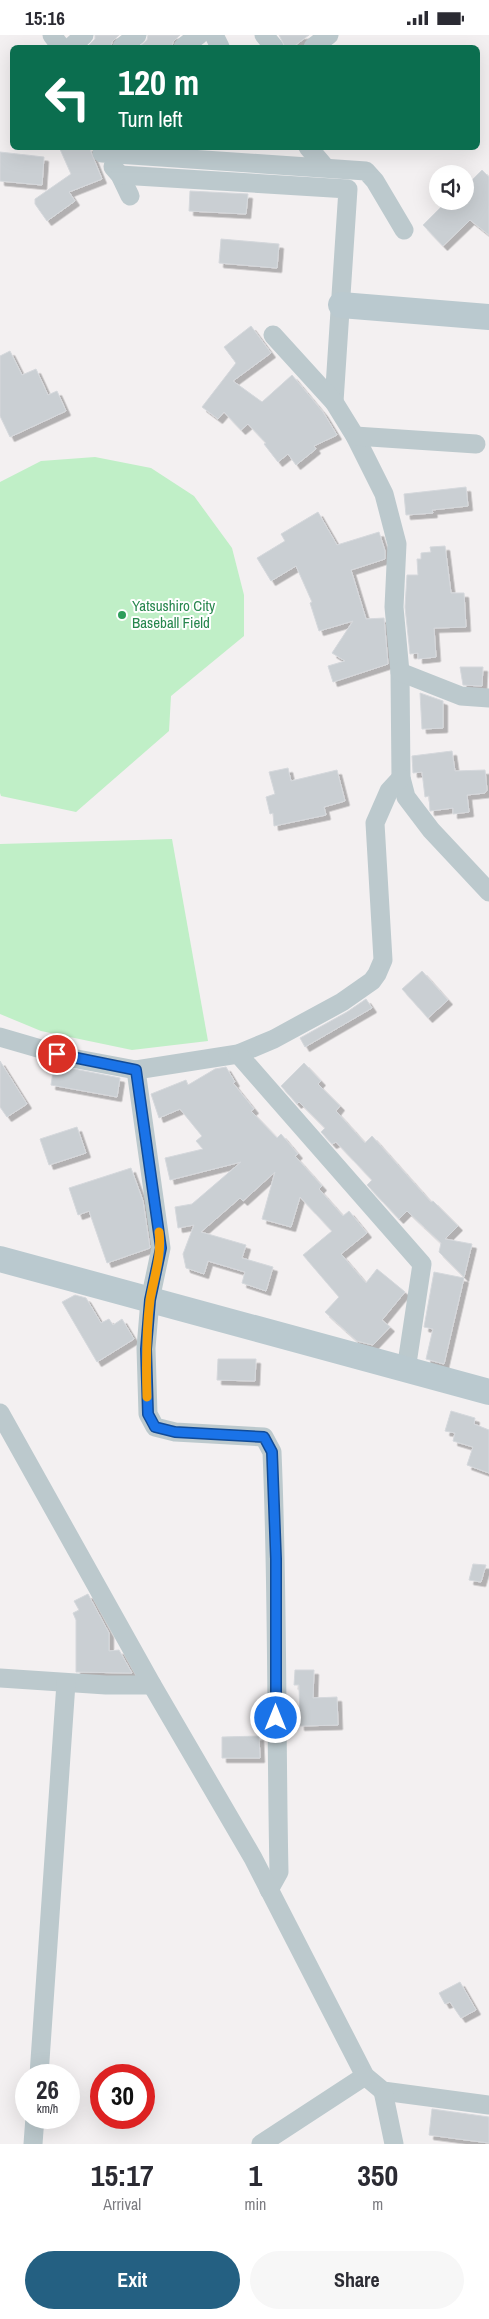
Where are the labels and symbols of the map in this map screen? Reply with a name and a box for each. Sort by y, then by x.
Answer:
place label: Yatsushiro City Baseball Field [132,595,216,633]
marker: Yatsushiro City Baseball Field [116,609,128,621]
pin [36,1033,78,1075]
position arrow [249,1691,301,1743]
speed limit sign: 30 [90,2064,155,2129]

